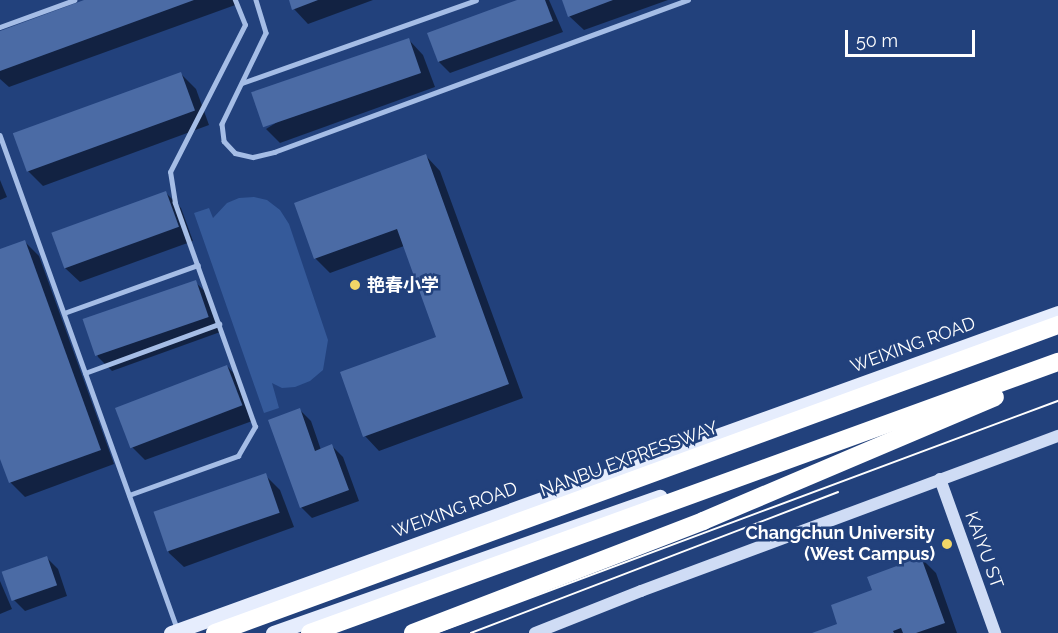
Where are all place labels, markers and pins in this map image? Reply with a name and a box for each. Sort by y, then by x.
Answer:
place label: 艳春小学 [367,274,439,296]
marker: 艳春小学 [348,278,362,292]
place label: Changchun University (West Campus) [745,523,935,566]
marker: Changchun University (West Campus) [940,537,954,551]

